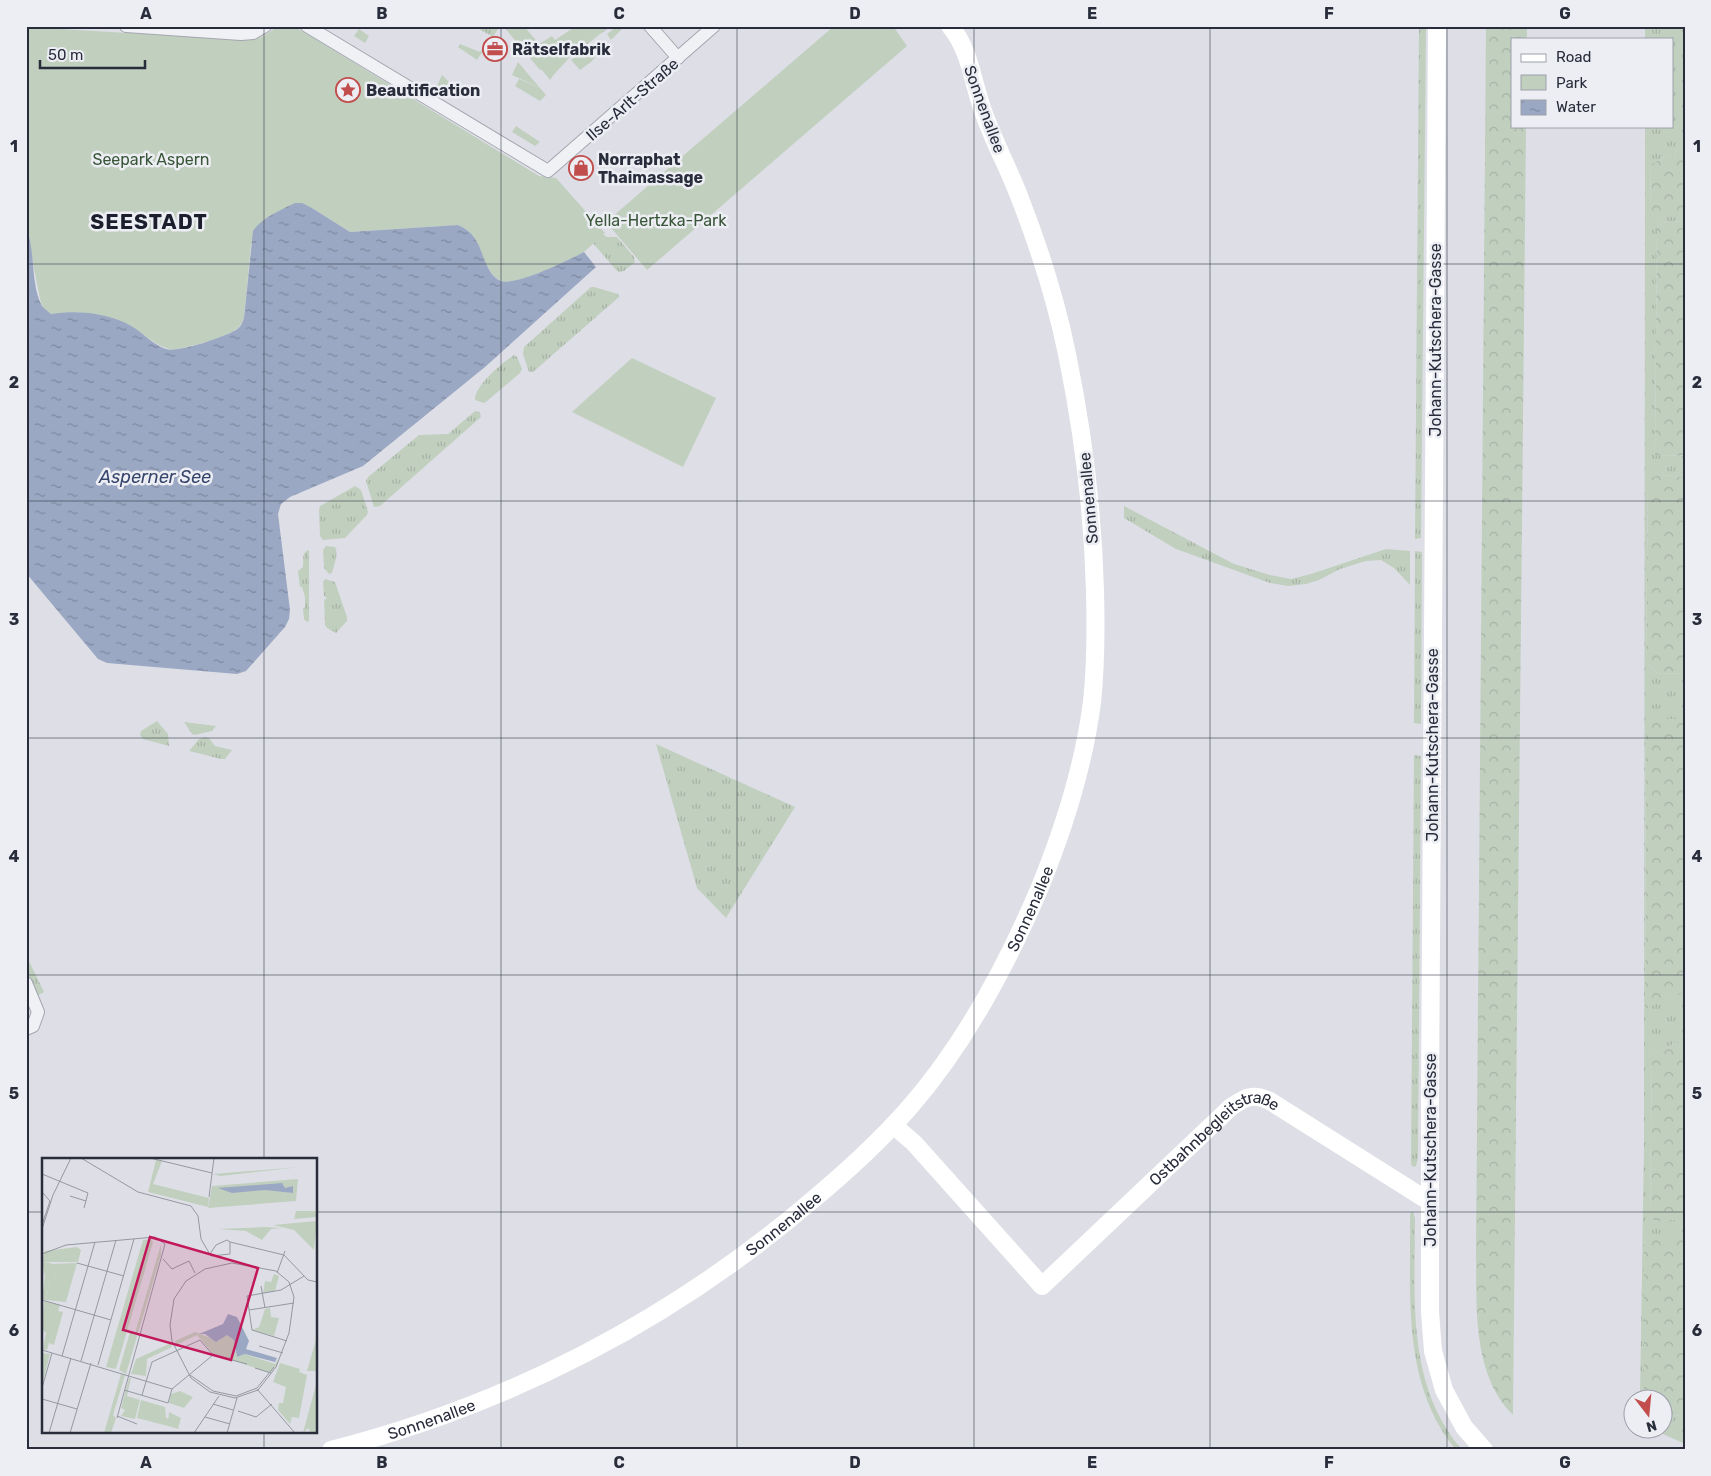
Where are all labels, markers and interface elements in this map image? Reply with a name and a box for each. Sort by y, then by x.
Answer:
text: A [140,4,152,23]
text: B [376,4,388,23]
text: C [613,4,625,23]
text: D [849,4,861,23]
text: E [1087,4,1097,23]
text: F [1324,4,1334,23]
text: G [1559,4,1571,23]
office icon: Rätselfabrik [482,36,508,62]
scale bar [40,38,145,70]
legend [1511,38,1674,128]
place label: Rätselfabrik [512,40,611,59]
text: 50 m [48,46,83,64]
text: Road [1556,48,1592,66]
street label: Ilse-Arlt-Straße [582,54,683,145]
street label: Sonnenallee [960,63,1009,156]
text: Park [1556,74,1587,92]
place icon: Beautification [335,77,361,103]
place label: Beautification [366,81,480,100]
text: Water [1556,98,1596,116]
text: 1 [10,137,18,156]
text: 1 [1693,137,1701,156]
park label: Seepark Aspern [92,150,210,169]
place label: Norraphat Thaimassage [598,150,703,187]
shop icon: Norraphat Thaimassage [568,155,594,181]
district label: SEESTADT [90,209,208,234]
park label: Yella-Hertzka-Park [586,211,727,230]
street label: Johann-Kutschera-Gasse [1426,243,1445,437]
text: 2 [9,373,19,392]
text: 2 [1692,373,1702,392]
street label: Sonnenallee [1075,451,1102,544]
water label: Asperner See [98,466,211,488]
text: 3 [9,610,19,629]
text: 3 [1692,610,1702,629]
street label: Johann-Kutschera-Gasse [1423,648,1442,842]
text: 4 [9,847,20,866]
text: 4 [1692,847,1703,866]
street label: Sonnenallee [1003,863,1057,955]
street label: Johann-Kutschera-Gasse [1421,1053,1440,1247]
text: 5 [9,1084,19,1103]
text: 5 [1692,1084,1702,1103]
street label: Ostbahnbegleitstraße [1145,1087,1283,1190]
inset map [42,1158,318,1434]
street label: Sonnenallee [742,1188,826,1260]
text: 6 [9,1321,19,1340]
text: 6 [1692,1321,1702,1340]
north arrow [1624,1388,1674,1438]
street label: Sonnenallee [385,1395,478,1444]
text: N [1644,1416,1659,1436]
text: A [140,1453,152,1472]
text: B [376,1453,388,1472]
text: C [613,1453,625,1472]
text: D [849,1453,861,1472]
text: E [1087,1453,1097,1472]
text: F [1324,1453,1334,1472]
text: G [1559,1453,1571,1472]

